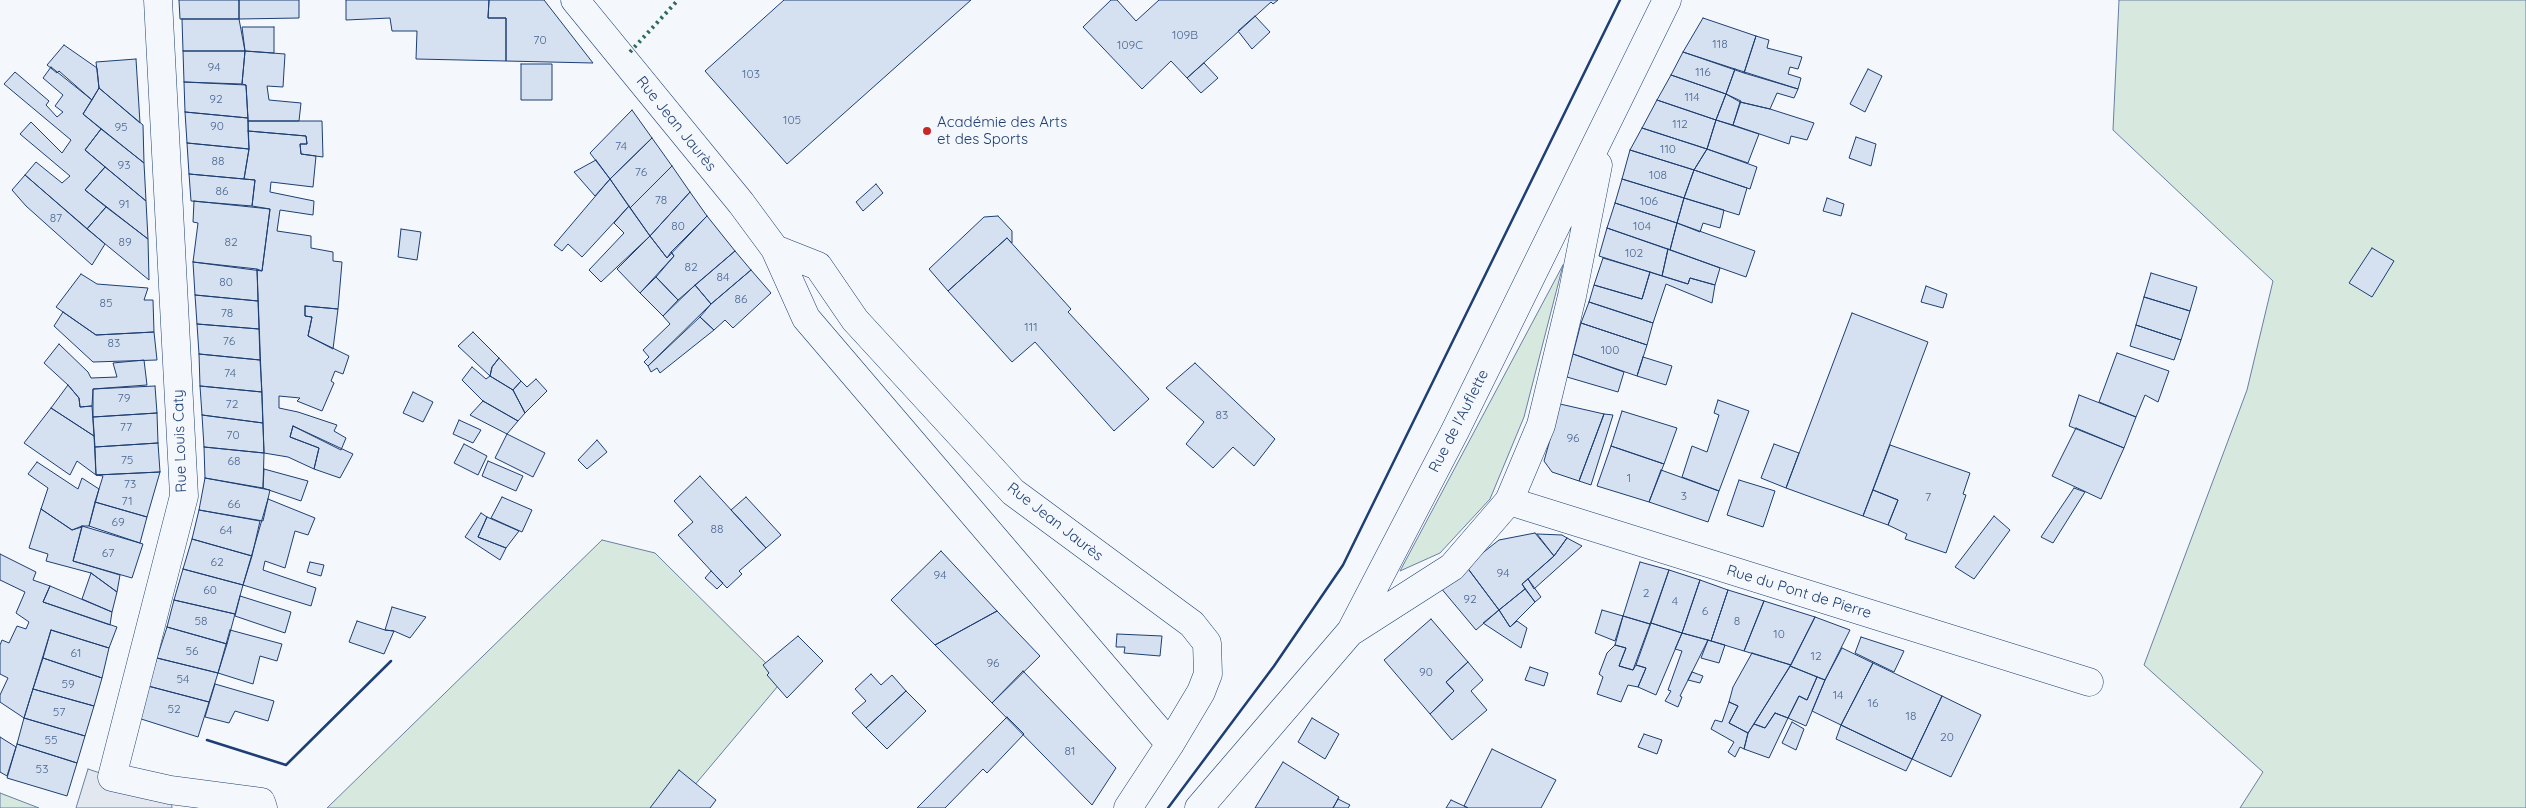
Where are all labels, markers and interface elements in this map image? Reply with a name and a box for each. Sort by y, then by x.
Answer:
house number: 109B [1172,28,1198,42]
house number: 70 [533,33,547,47]
house number: 118 [1712,37,1728,51]
house number: 109C [1117,38,1143,52]
house number: 94 [207,60,221,74]
house number: 116 [1695,65,1711,79]
house number: 103 [742,67,760,81]
street label: Rue Jean Jaurès [632,73,720,175]
house number: 114 [1684,90,1700,104]
house number: 92 [209,92,223,106]
house number: 105 [783,113,801,127]
place label: Académie des Arts et des Sports [937,113,1067,148]
house number: 112 [1672,117,1688,131]
house number: 90 [210,119,224,133]
house number: 95 [114,120,128,134]
marker: Académie des Arts et des Sports [921,125,933,137]
house number: 74 [615,139,627,153]
house number: 110 [1660,142,1676,156]
house number: 88 [212,154,224,168]
house number: 93 [118,158,130,172]
house number: 76 [635,165,647,179]
house number: 108 [1649,168,1667,182]
house number: 86 [216,184,228,198]
house number: 78 [655,193,667,207]
house number: 106 [1640,194,1658,208]
house number: 91 [118,197,130,211]
house number: 87 [50,211,62,225]
house number: 80 [671,219,685,233]
house number: 104 [1633,219,1651,233]
house number: 89 [118,235,132,249]
house number: 82 [224,235,238,249]
house number: 102 [1625,246,1643,260]
house number: 82 [684,260,698,274]
house number: 84 [717,270,729,284]
house number: 80 [219,275,233,289]
house number: 86 [735,292,747,306]
house number: 85 [99,296,113,310]
house number: 78 [221,306,233,320]
house number: 111 [1024,320,1038,334]
house number: 76 [223,334,235,348]
house number: 83 [108,336,120,350]
house number: 100 [1601,343,1619,357]
house number: 74 [224,366,236,380]
street label: Rue de l'Auflette [1425,367,1493,475]
street label: Rue Louis Caty [169,389,191,493]
house number: 79 [118,391,130,405]
house number: 72 [226,397,238,411]
house number: 83 [1216,408,1228,422]
house number: 77 [120,420,132,434]
house number: 70 [226,428,240,442]
house number: 96 [1566,431,1580,445]
house number: 75 [121,453,133,467]
house number: 68 [228,454,240,468]
house number: 1 [1627,471,1631,485]
house number: 73 [124,477,136,491]
street label: Rue Jean Jaurès [1003,479,1107,565]
house number: 3 [1681,489,1687,503]
house number: 7 [1925,490,1931,504]
house number: 71 [121,494,133,508]
house number: 66 [228,497,240,511]
house number: 69 [111,515,125,529]
house number: 88 [711,522,723,536]
house number: 64 [220,523,232,537]
house number: 67 [102,546,114,560]
house number: 62 [210,555,224,569]
street label: Rue du Pont de Pierre [1724,561,1874,623]
house number: 94 [1496,566,1510,580]
house number: 94 [933,568,947,582]
house number: 60 [203,583,217,597]
house number: 2 [1643,586,1649,600]
house number: 92 [1463,592,1477,606]
house number: 4 [1672,594,1678,608]
house number: 6 [1702,604,1708,618]
house number: 58 [194,614,208,628]
house number: 8 [1734,614,1740,628]
house number: 10 [1773,627,1785,641]
house number: 56 [186,644,198,658]
house number: 61 [71,646,81,660]
house number: 12 [1810,649,1822,663]
house number: 96 [986,656,1000,670]
house number: 90 [1419,665,1433,679]
house number: 54 [177,672,189,686]
house number: 59 [61,677,75,691]
house number: 14 [1833,688,1843,702]
house number: 16 [1868,696,1878,710]
house number: 52 [167,702,181,716]
house number: 57 [53,705,65,719]
house number: 18 [1906,709,1916,723]
house number: 20 [1940,730,1954,744]
house number: 55 [44,733,58,747]
house number: 81 [1065,744,1075,758]
house number: 53 [36,762,48,776]

